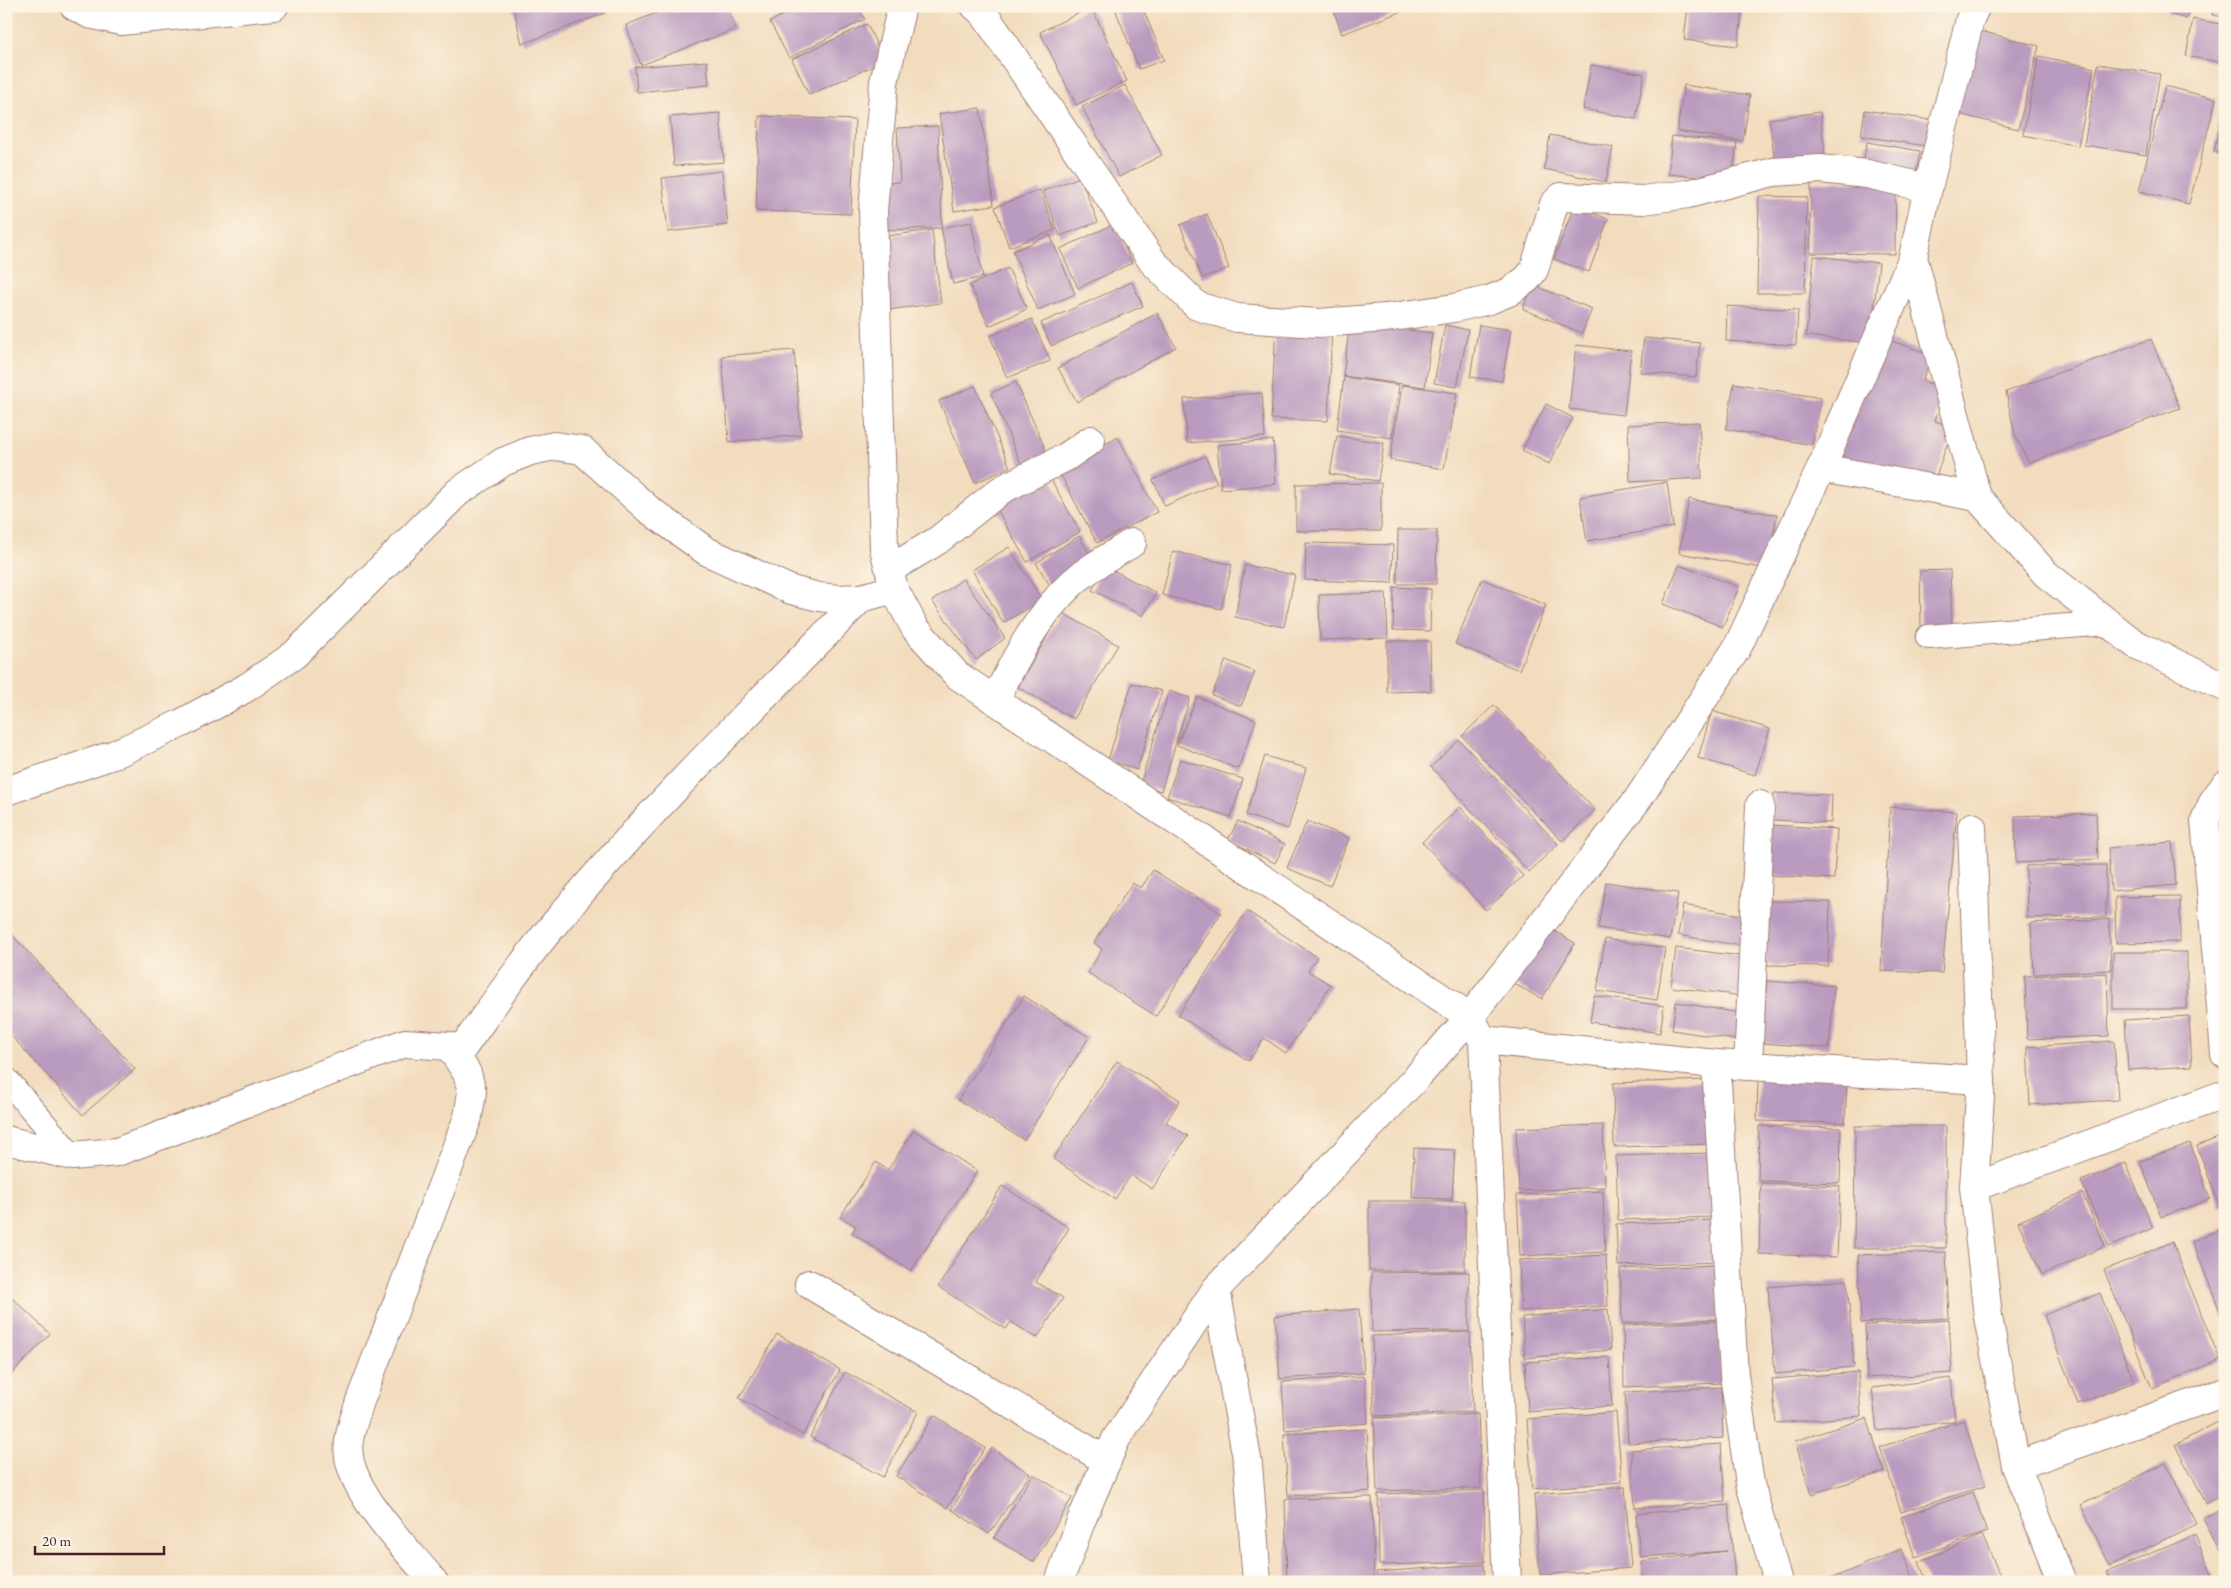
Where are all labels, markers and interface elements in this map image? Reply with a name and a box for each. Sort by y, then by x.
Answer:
scale bar [35,1523,164,1555]
text: 20 m [42,1531,71,1550]

